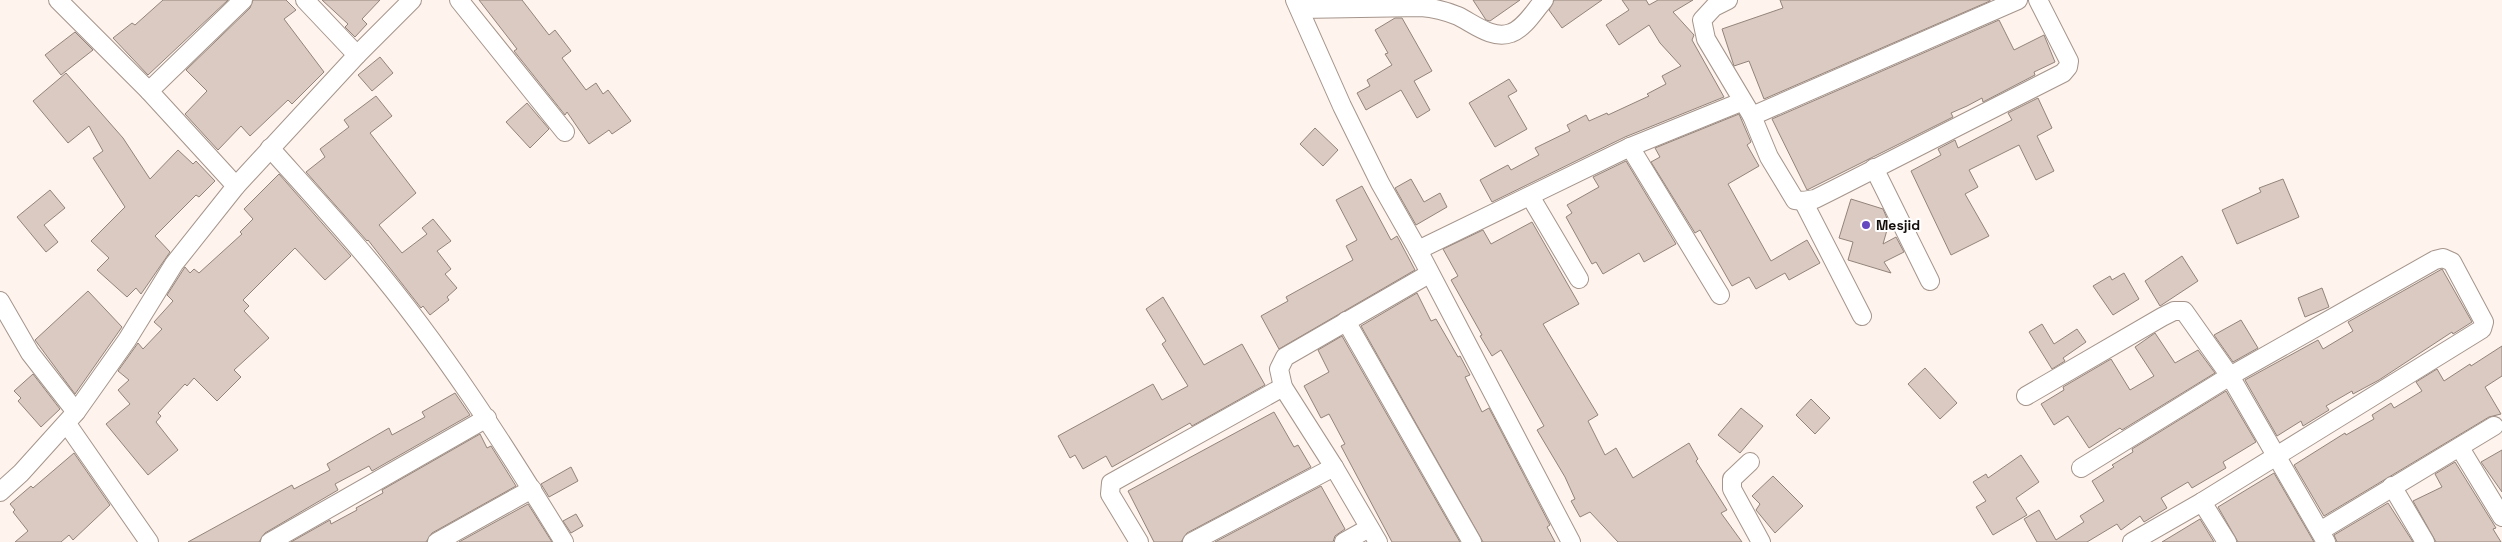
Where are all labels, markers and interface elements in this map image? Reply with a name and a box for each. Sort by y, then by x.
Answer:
place label: Mesjid [1876,216,1920,234]
marker: Mesjid [1860,219,1872,231]

